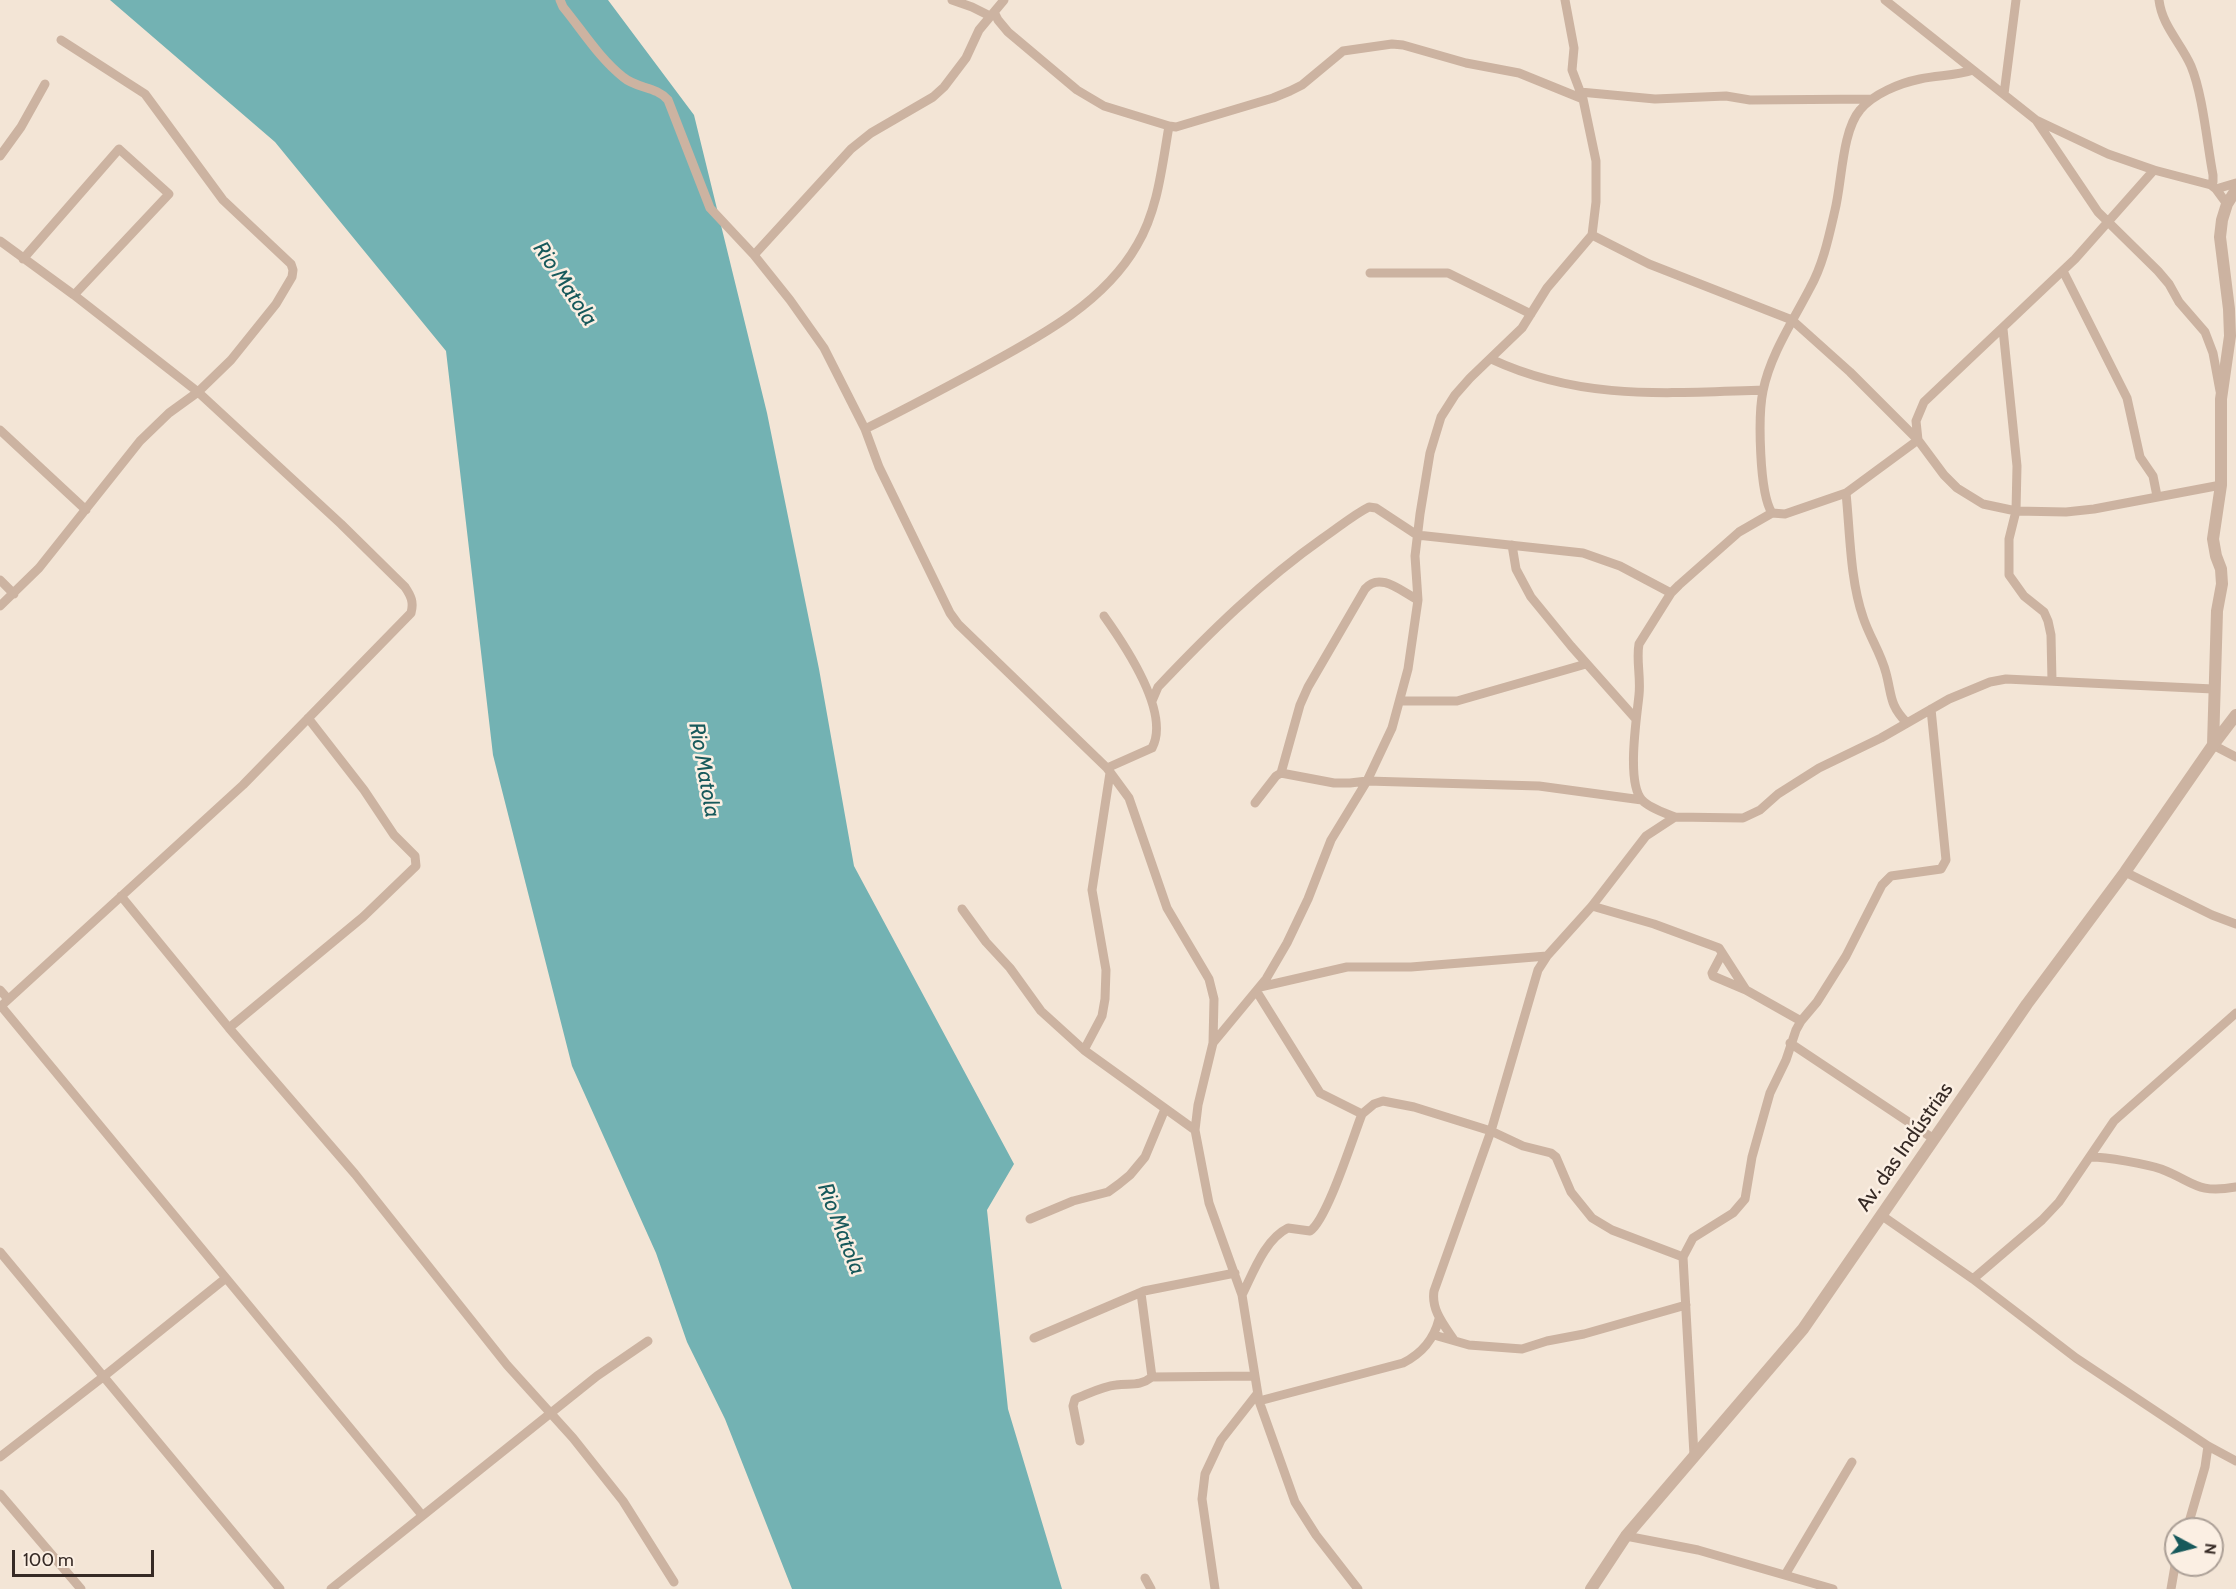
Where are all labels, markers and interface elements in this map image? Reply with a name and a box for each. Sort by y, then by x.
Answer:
water label: Rio Matola [527,237,603,331]
water label: Rio Matola [683,720,725,820]
street label: Av. das Indústrias [1851,1078,1959,1216]
water label: Rio Matola [811,1179,871,1279]
north arrow [2164,1517,2224,1577]
scale bar [15,1538,158,1576]
text: N [2200,1542,2220,1556]
text: 100 m [23,1549,74,1571]

